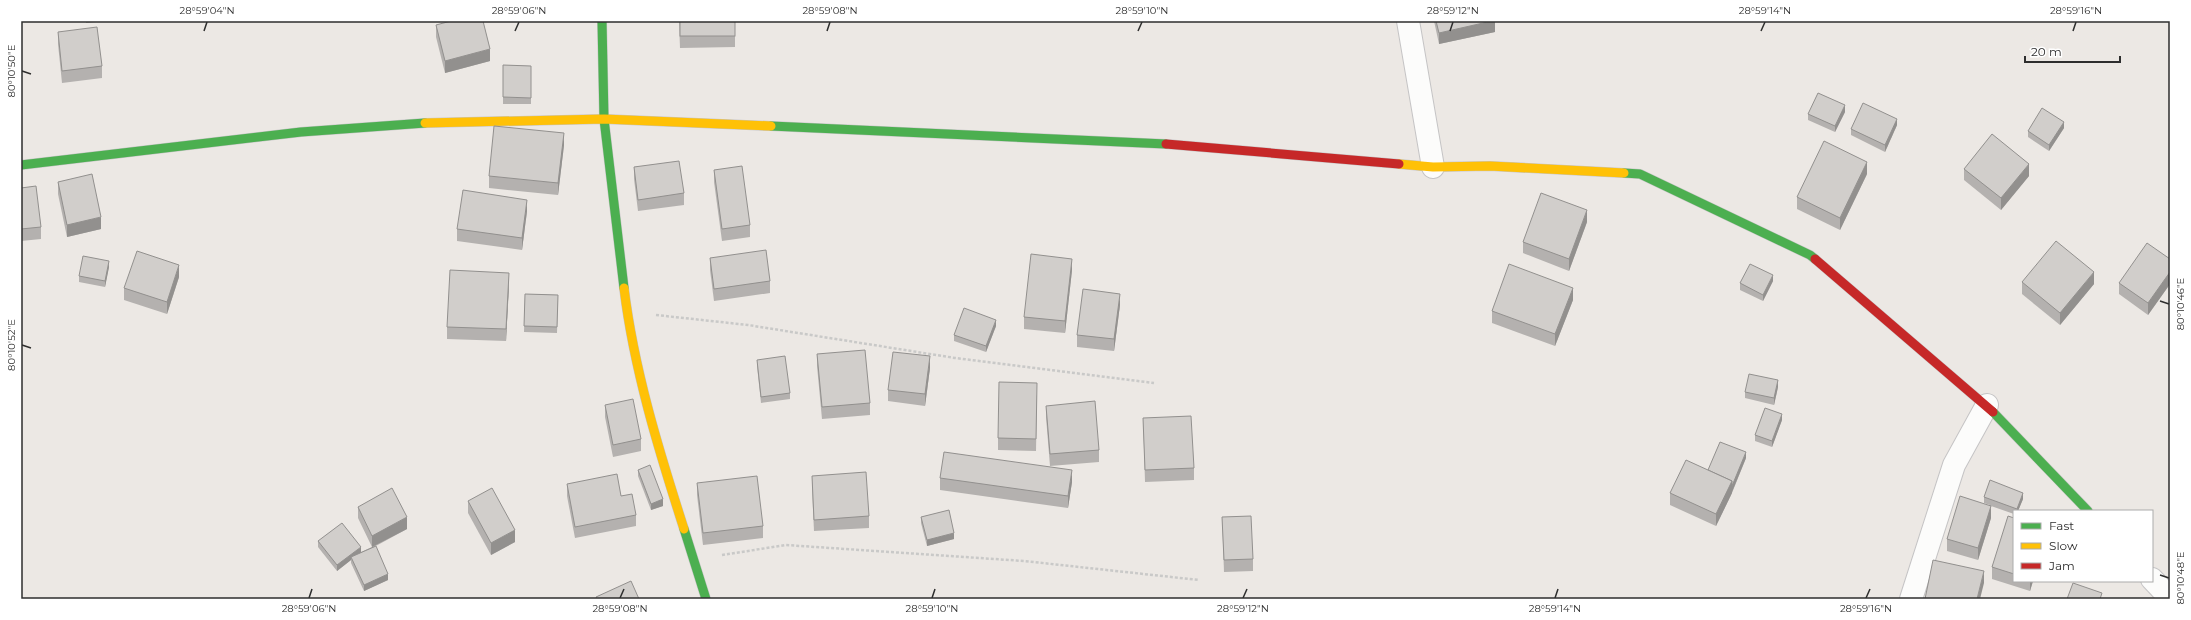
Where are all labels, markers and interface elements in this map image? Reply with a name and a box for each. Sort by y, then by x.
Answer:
text: 28°59'04"N [179,4,235,17]
text: 28°59'06"N [492,4,546,17]
text: 28°59'08"N [802,4,858,17]
text: 28°59'10"N [1116,4,1168,17]
text: 28°59'12"N [1427,4,1479,17]
text: 28°59'14"N [1739,4,1791,17]
text: 28°59'16"N [2050,4,2102,17]
scale bar [2025,38,2120,64]
text: 80°10'50"E [5,44,18,97]
text: 20 m [2031,44,2062,59]
text: 80°10'46"E [2174,277,2187,330]
text: 80°10'52"E [5,319,18,371]
legend [2013,510,2153,582]
text: Fast [2049,518,2074,533]
text: Slow [2049,538,2078,553]
text: 80°10'48"E [2174,551,2187,605]
text: Jam [2048,558,2075,573]
text: 28°59'06"N [282,602,336,615]
text: 28°59'08"N [592,602,648,615]
text: 28°59'10"N [906,602,958,615]
text: 28°59'12"N [1217,602,1269,615]
text: 28°59'14"N [1529,602,1581,615]
text: 28°59'16"N [1840,602,1892,615]

